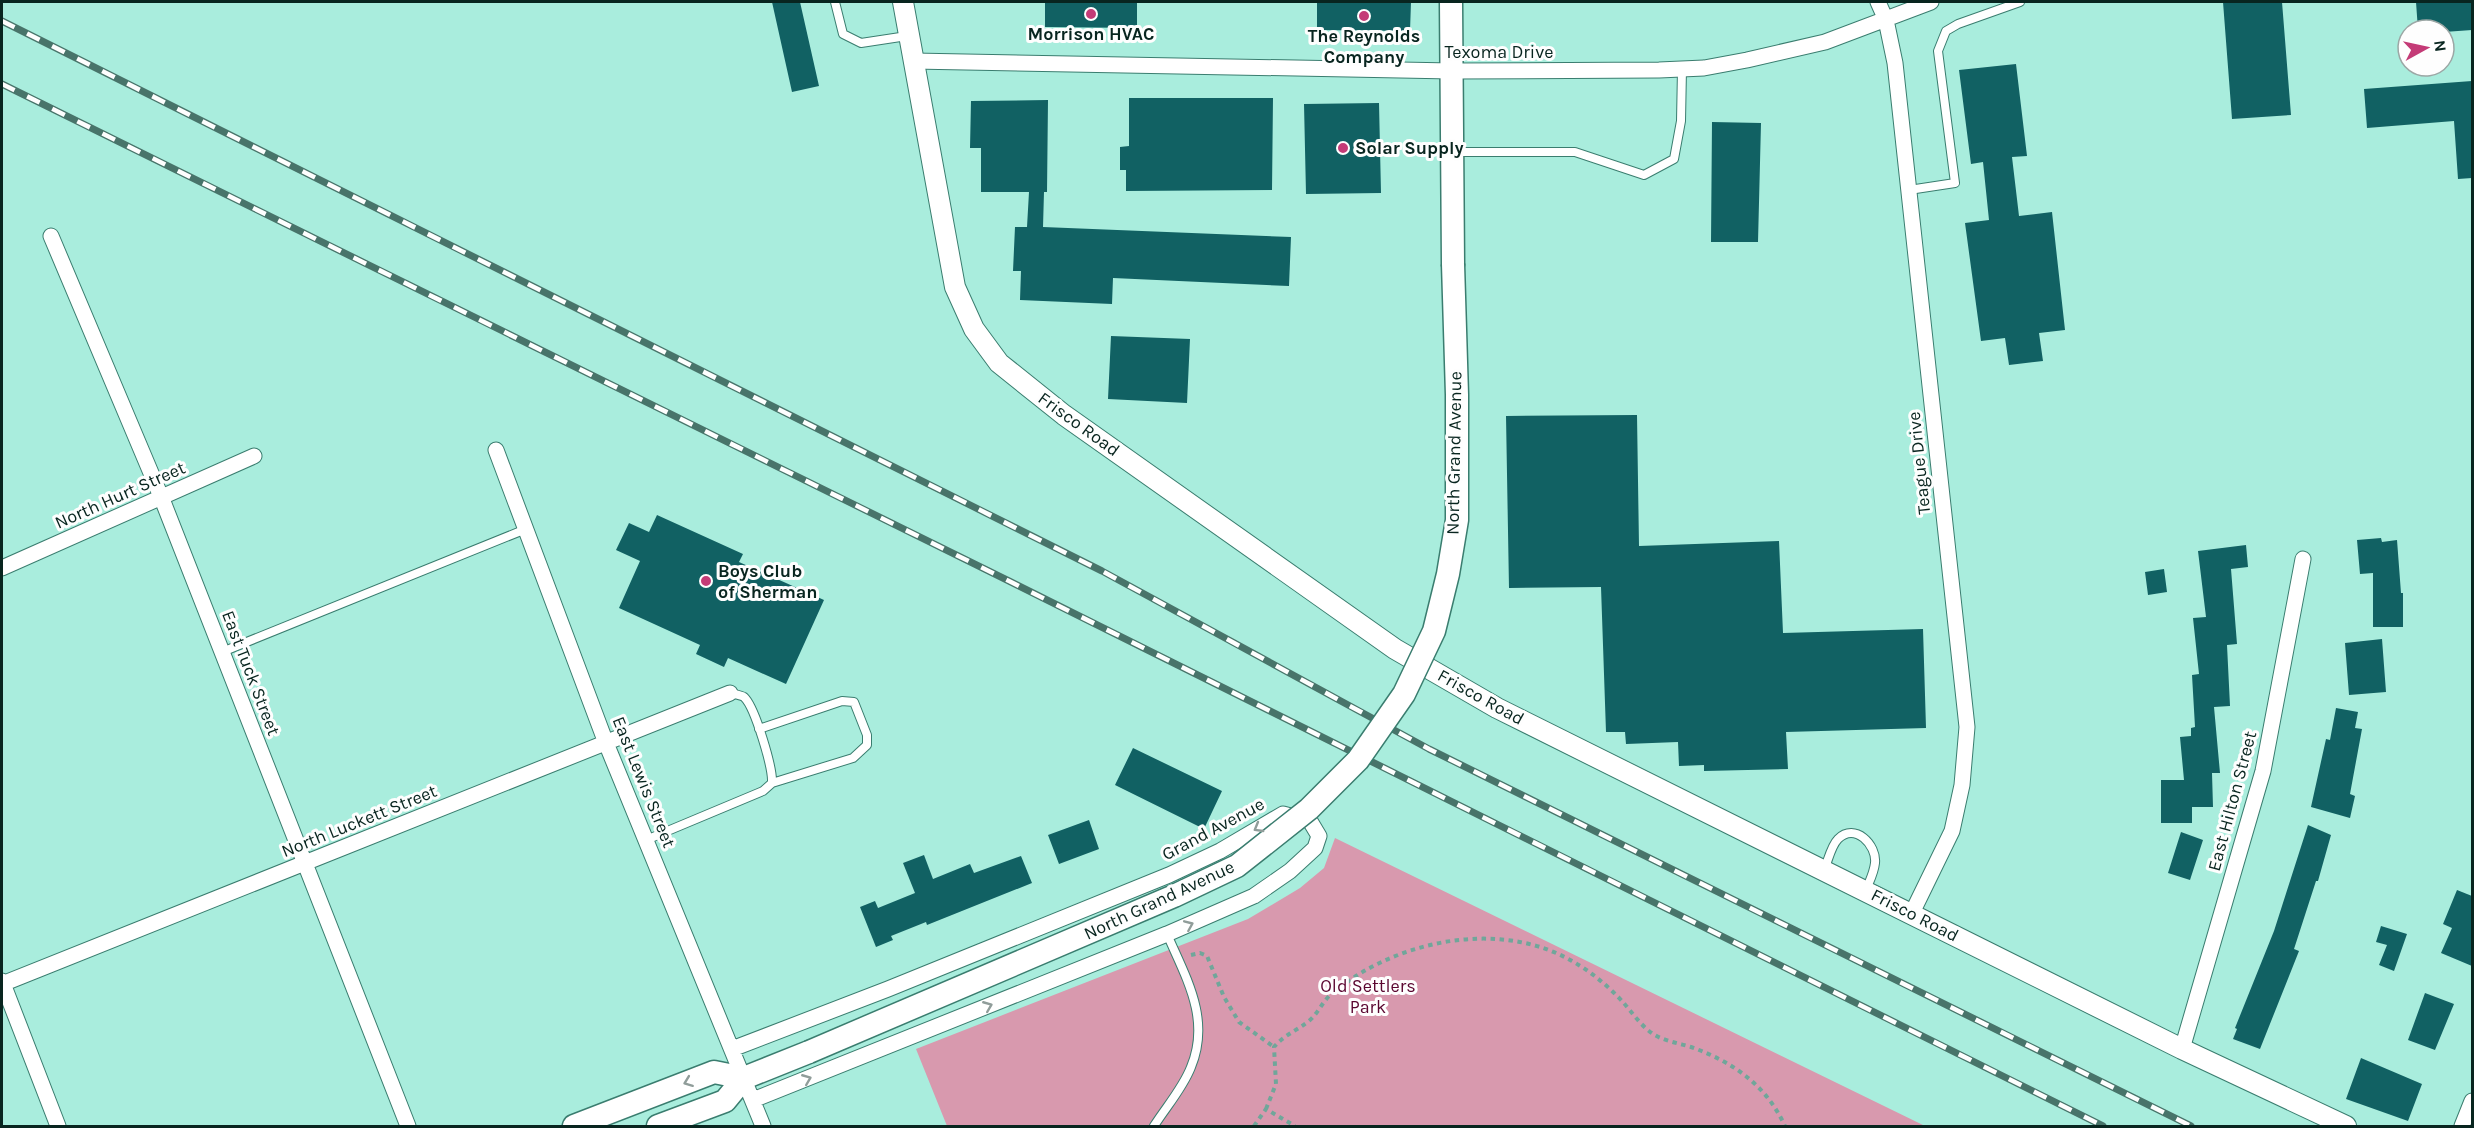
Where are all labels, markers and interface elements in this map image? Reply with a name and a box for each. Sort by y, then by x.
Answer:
marker: Morrison HVAC [1084,7,1098,21]
marker: The Reynolds Company [1357,9,1371,23]
north arrow [2396,18,2456,78]
place label: Morrison HVAC [1028,23,1154,45]
place label: The Reynolds Company [1308,25,1420,68]
text: N [2430,39,2451,53]
street label: Texoma Drive [1444,41,1554,63]
place label: Solar Supply [1355,137,1464,159]
marker: Solar Supply [1336,141,1350,155]
street label: North Grand Avenue [1442,371,1466,535]
street label: Frisco Road [1034,387,1124,461]
street label: Teague Drive [1903,410,1935,516]
street label: North Hurt Street [51,456,189,534]
place label: Boys Club of Sherman [718,560,817,603]
marker: Boys Club of Sherman [699,574,713,588]
street label: East Tuck Street [217,607,285,739]
street label: Frisco Road [1434,664,1528,730]
street label: East Lewis Street [608,713,680,851]
street label: East Hilton Street [2203,728,2261,873]
street label: North Luckett Street [278,780,440,862]
street label: Grand Avenue [1158,793,1268,865]
one-way arrow [1254,820,1264,832]
street label: North Grand Avenue [1080,855,1238,945]
street label: Frisco Road [1867,883,1963,947]
one-way arrow [1182,920,1193,932]
park label: Old Settlers Park [1320,975,1416,1018]
one-way arrow [982,1001,993,1013]
one-way arrow [801,1074,812,1086]
one-way arrow [683,1075,694,1087]

